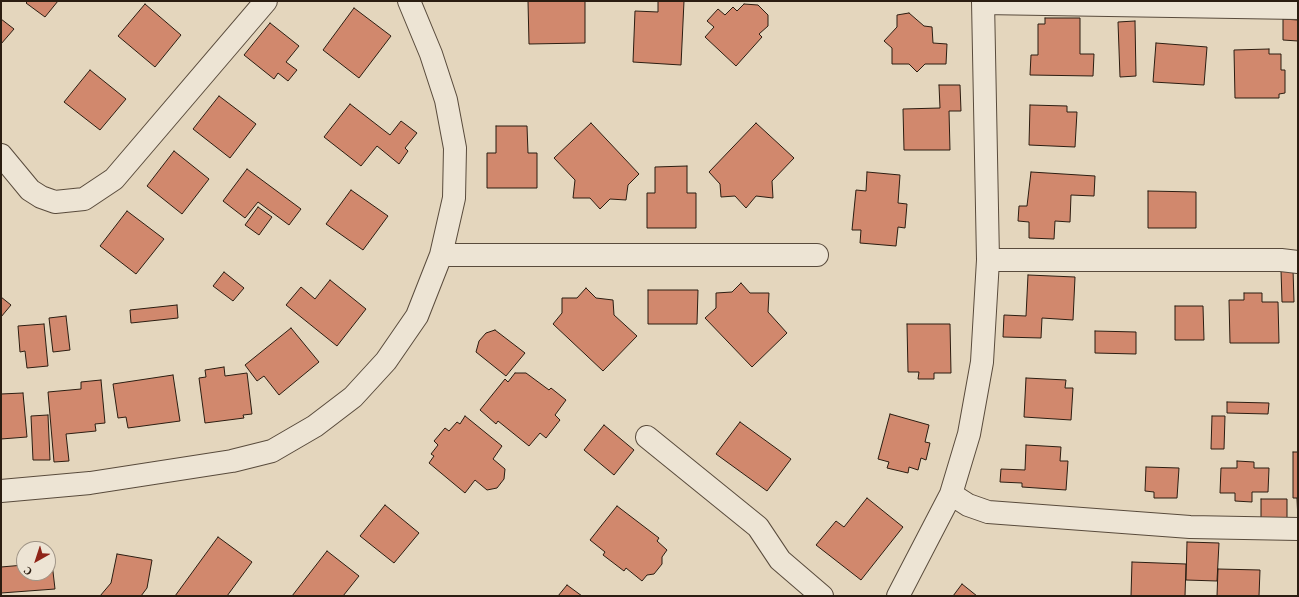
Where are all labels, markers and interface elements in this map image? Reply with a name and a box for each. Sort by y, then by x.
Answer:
north arrow [16,541,56,581]
text: С [21,562,36,578]

